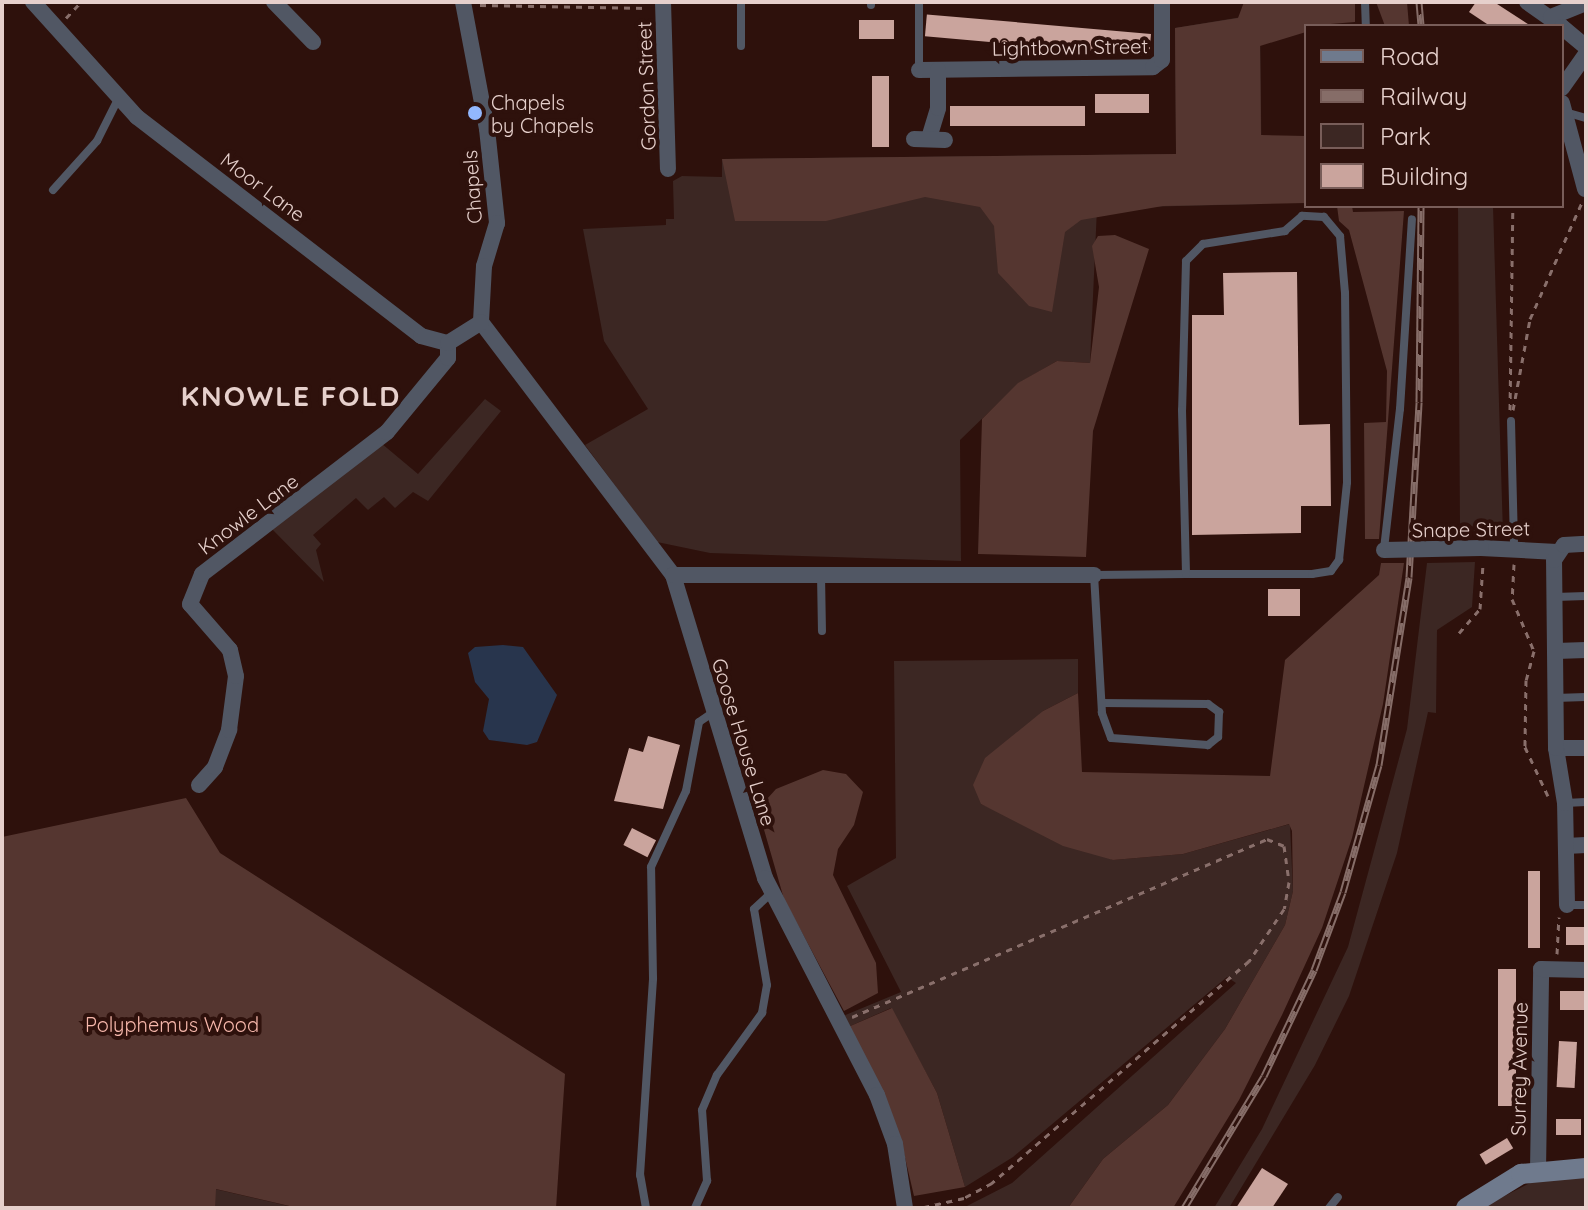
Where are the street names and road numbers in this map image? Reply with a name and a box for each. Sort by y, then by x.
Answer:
street label: Gordon Street [632,21,660,151]
street label: Lightbown Street [992,34,1148,60]
street label: Moor Lane [216,147,310,227]
street label: Chapels [457,149,487,225]
street label: Knowle Lane [193,469,303,559]
street label: Snape Street [1412,516,1530,542]
street label: Goose House Lane [707,655,781,829]
street label: Surrey Avenue [1506,1002,1532,1136]

